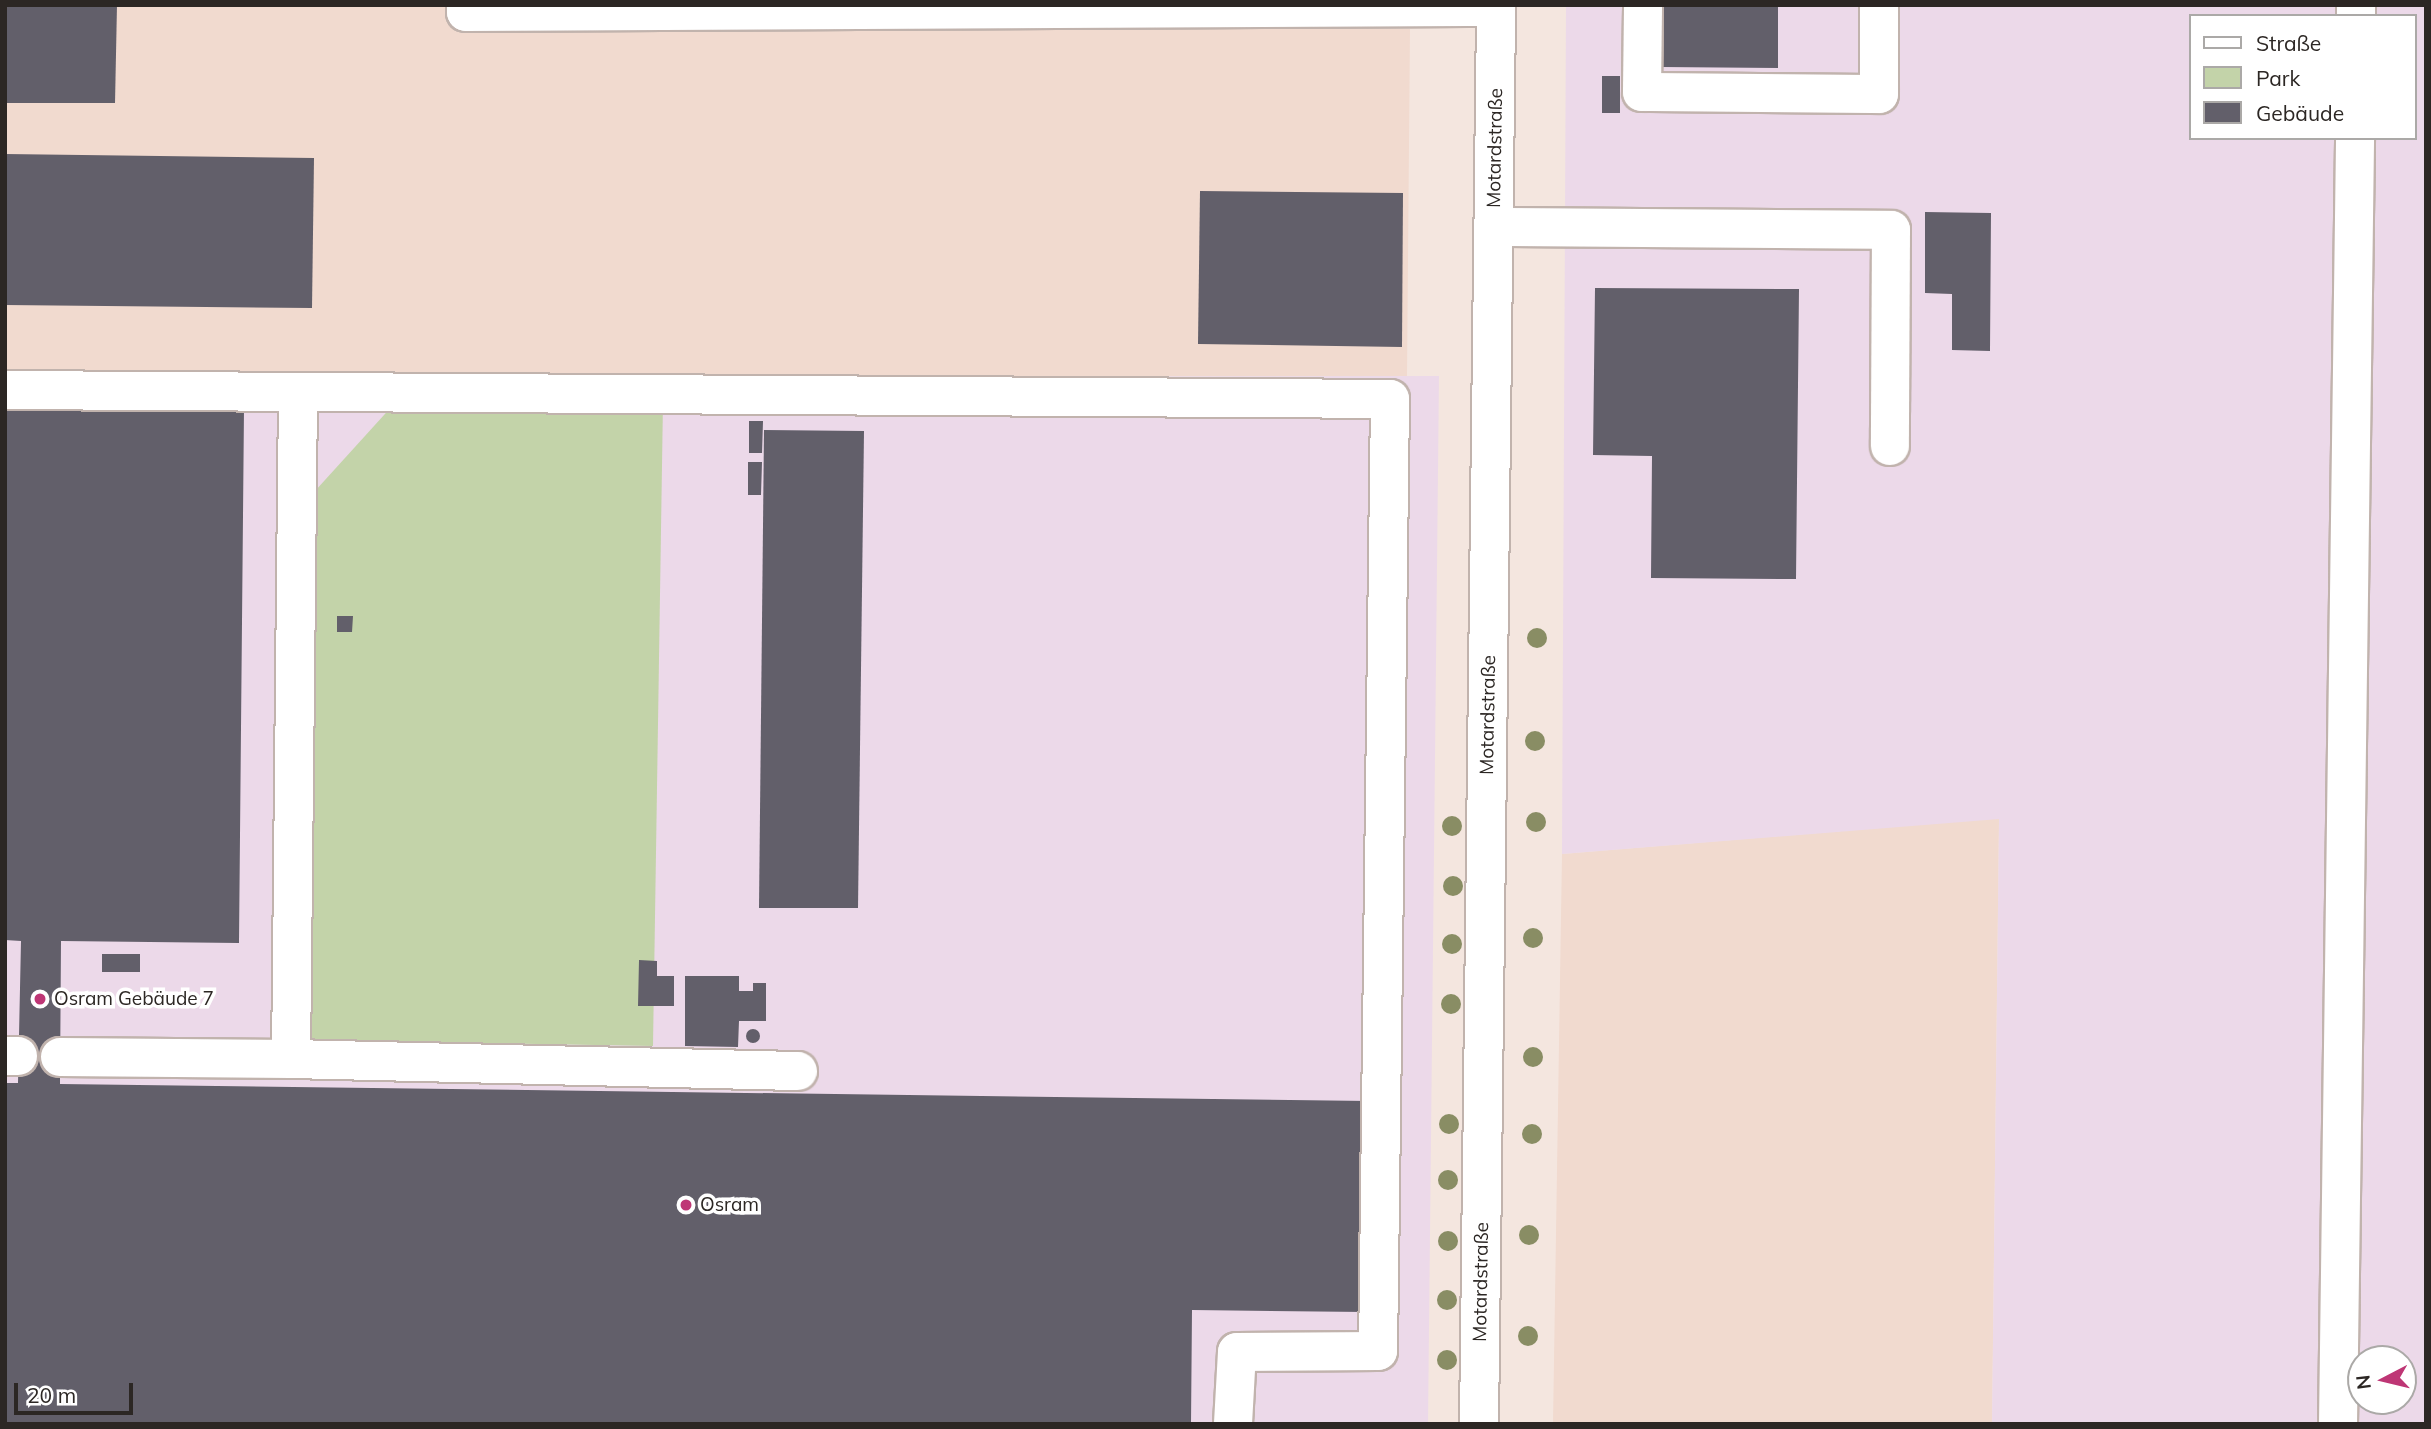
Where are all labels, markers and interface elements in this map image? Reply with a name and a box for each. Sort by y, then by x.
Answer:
legend [2190,14,2417,140]
text: Straße [2256,30,2321,56]
text: Park [2256,65,2300,91]
street label: Motardstraße [1483,88,1507,208]
text: Gebäude [2256,100,2344,126]
street label: Motardstraße [1476,655,1500,775]
place label: Osram Gebäude 7 [54,988,214,1010]
marker: Osram Gebäude 7 [32,991,48,1007]
place label: Osram [700,1194,759,1216]
marker: Osram [678,1197,694,1213]
street label: Motardstraße [1469,1222,1493,1342]
north arrow [2347,1345,2417,1415]
scale bar [18,1370,136,1414]
text: N [2350,1374,2376,1391]
text: 20 m [27,1382,76,1408]

